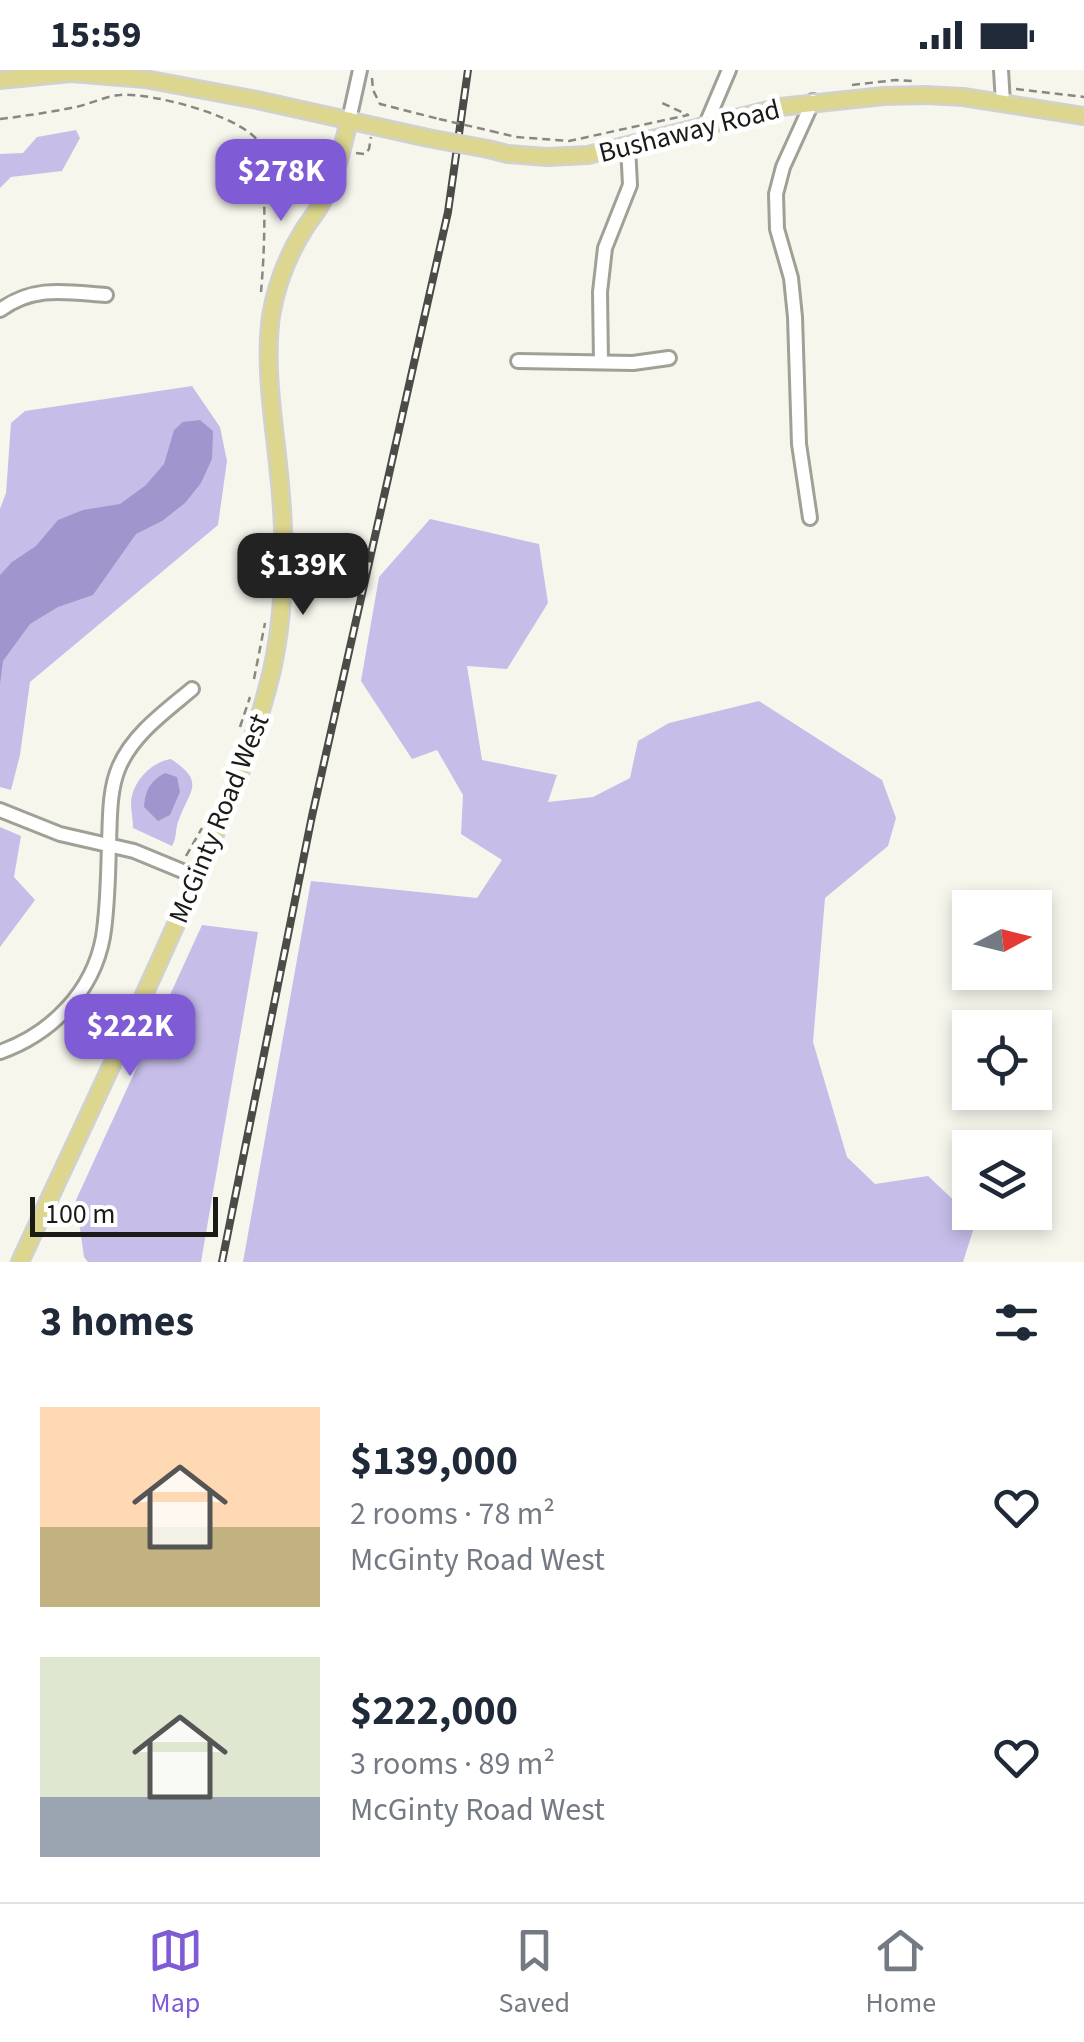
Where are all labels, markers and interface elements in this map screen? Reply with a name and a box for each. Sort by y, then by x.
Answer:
text: 15:59 [50,8,142,62]
street label: Bushaway Road [594,89,784,173]
pin: $278K [211,139,351,224]
text: $278K [237,148,325,194]
pin: $139K [233,533,373,618]
text: $139K [259,542,347,588]
street label: McGinty Road West [159,707,279,929]
north arrow [952,890,1052,990]
map controls [952,890,1052,1230]
pin: $222K [60,994,200,1079]
text: $222K [86,1003,174,1049]
button: locate [952,1010,1052,1110]
button: layers [952,1130,1052,1230]
scale bar [30,1192,218,1236]
text: 100 m [45,1194,116,1234]
text: 3 homes [40,1292,194,1352]
icon: filters [989,1295,1044,1350]
text: $139,000 [350,1431,518,1491]
icon: home [120,1447,240,1567]
icon: heart [989,1480,1044,1535]
text: 2 rooms · 78 m² [350,1491,555,1537]
text: McGinty Road West [350,1537,605,1583]
text: $222,000 [350,1681,518,1741]
icon: home [120,1697,240,1817]
icon: heart [989,1730,1044,1785]
text: 3 rooms · 89 m² [350,1741,555,1787]
text: McGinty Road West [350,1787,605,1833]
tab: Map [148,1923,203,2023]
tab: Saved [498,1923,570,2023]
tab: Home [866,1923,936,2023]

